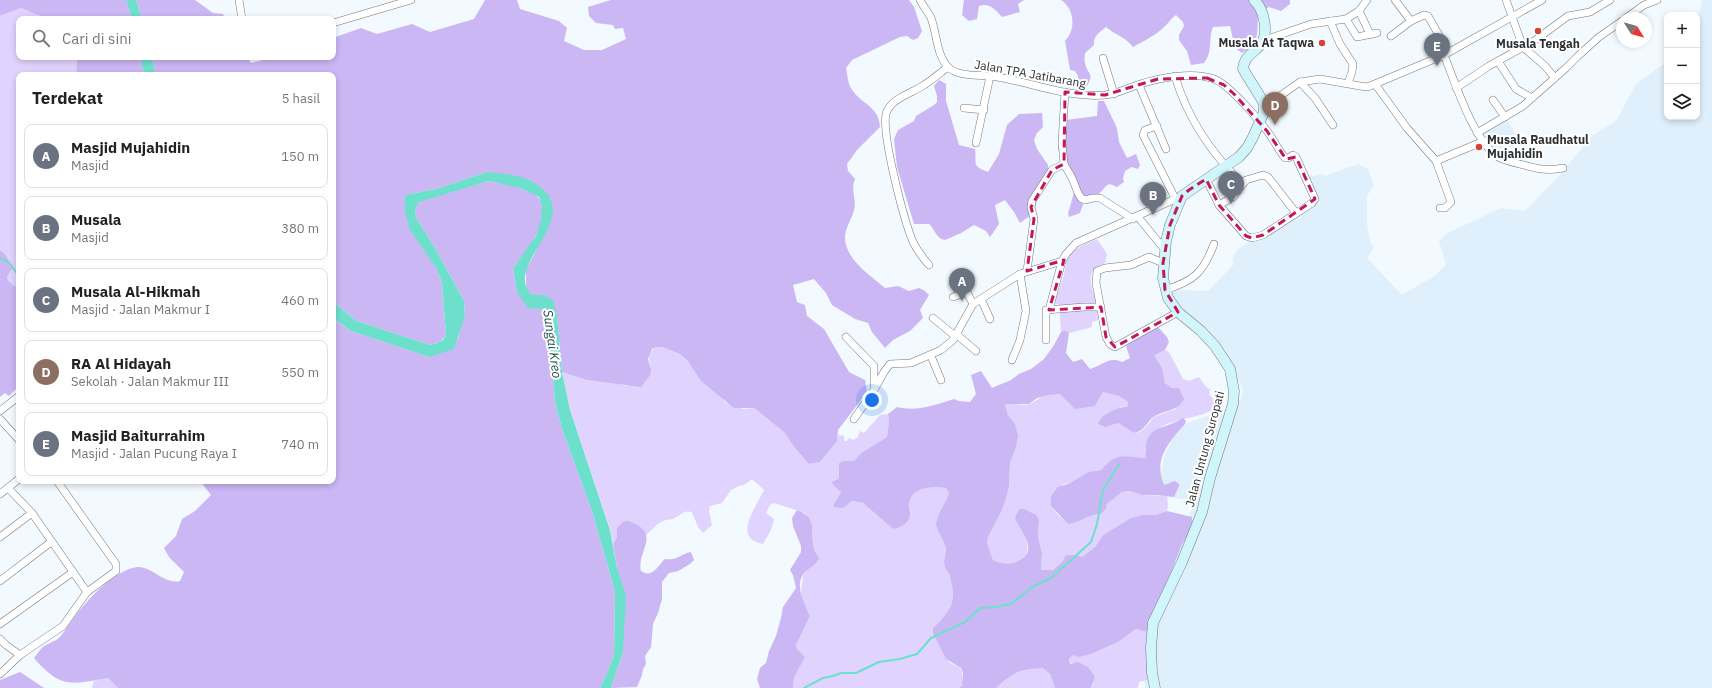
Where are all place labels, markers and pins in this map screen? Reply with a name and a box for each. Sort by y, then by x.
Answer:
marker: Musala Tengah [1533,26,1543,36]
pin: E [1424,33,1450,66]
place label: Musala At Taqwa [1218,35,1314,50]
place label: Musala Tengah [1496,36,1580,51]
marker: Musala At Taqwa [1317,38,1327,48]
pin: D [1262,92,1288,125]
place label: Musala Raudhatul Mujahidin [1487,132,1589,161]
marker: Musala Raudhatul Mujahidin [1474,142,1484,152]
pin: C [1218,171,1244,204]
pin: B [1140,182,1166,215]
pin: A [949,268,975,301]

